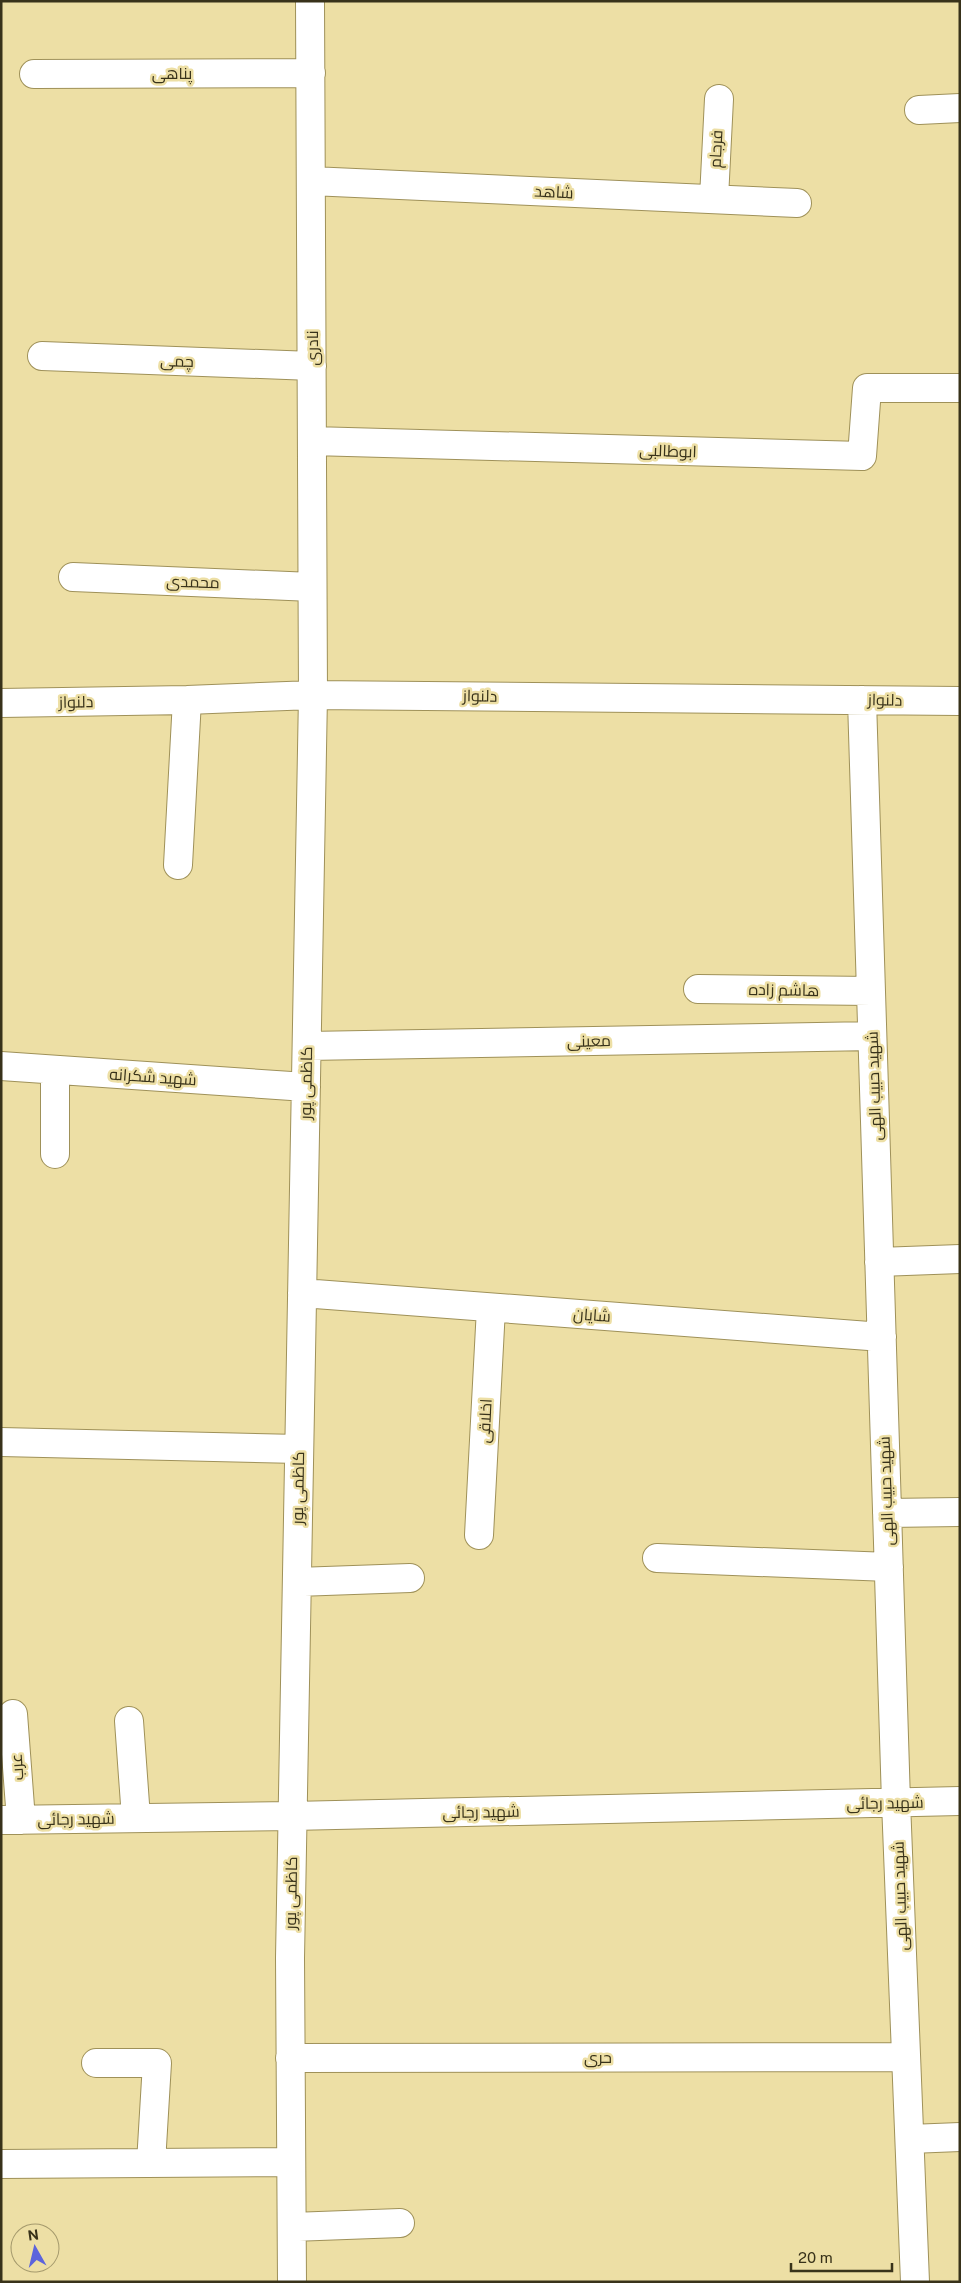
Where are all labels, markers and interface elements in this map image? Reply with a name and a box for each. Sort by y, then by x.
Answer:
street label: پناهی [152,64,193,85]
street label: فرجام [706,129,728,169]
street label: شاهد [534,181,574,203]
street label: نادری [303,330,323,366]
street label: چمی [160,351,194,373]
street label: ابوطالبی [639,440,697,463]
street label: محمدی [166,572,220,593]
street label: دلنواز [462,686,497,706]
street label: دلنواز [867,690,902,710]
street label: دلنواز [58,692,93,712]
street label: هاشم زاده [748,980,820,1002]
street label: معینی [567,1031,611,1052]
street label: شهید حبیب الهی [863,1031,886,1141]
street label: کاظمی پور [296,1046,318,1121]
street label: شهید شکرانه [109,1064,197,1091]
street label: شایان [573,1304,611,1327]
street label: اخلاقی [474,1398,497,1444]
street label: شهید حبیب الهی [875,1436,898,1546]
street label: کاظمی پور [288,1451,310,1526]
street label: عرب [7,1753,27,1781]
street label: شهید رجائی [846,1793,924,1814]
street label: شهید رجائی [442,1802,520,1823]
street label: شهید رجائی [37,1809,115,1830]
street label: شهید حبیب الهی [889,1841,912,1951]
street label: کاظمی پور [281,1856,303,1931]
street label: حری [584,2048,612,2068]
north arrow [10,2223,60,2273]
text: N [27,2226,40,2244]
scale bar [791,2240,892,2272]
text: 20 m [798,2249,833,2266]

